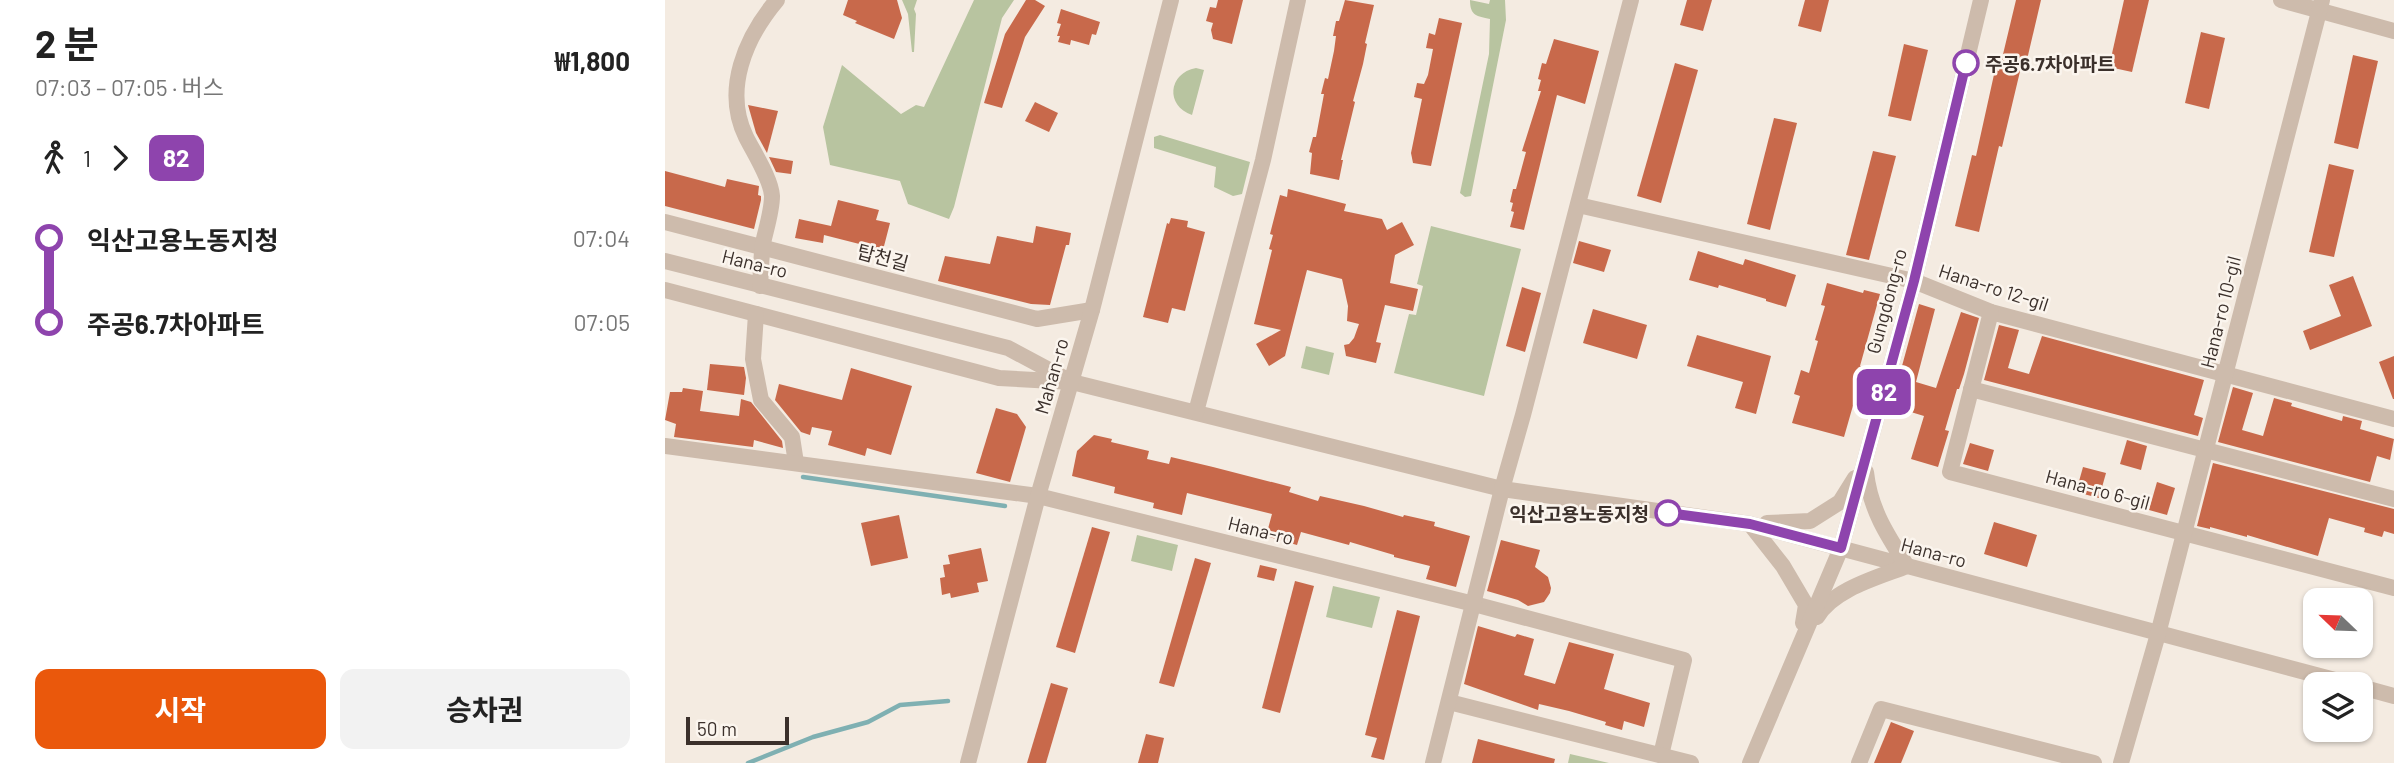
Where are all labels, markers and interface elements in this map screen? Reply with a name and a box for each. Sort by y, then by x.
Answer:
text: 2 분 [35,20,99,66]
text: ₩1,800 [555,45,630,76]
marker: 주공6.7차아파트 [1953,50,1979,76]
place label: 주공6.7차아파트 [1985,52,2115,75]
text: 07:03 – 07:05 · 버스 [35,73,224,101]
icon: walk [35,139,73,177]
icon: forward [101,139,139,177]
text: 82 [163,143,190,172]
text: 1 [83,144,91,172]
text: 익산고용노동지청 [87,224,278,255]
text: 07:04 [573,224,630,252]
street label: 탑천길 [855,239,911,275]
street label: Hana-ro [720,244,790,282]
street label: Gungdong-ro [1861,246,1911,356]
street label: Hana-ro 10-gil [2195,254,2245,370]
street label: Hana-ro 12-gil [1936,258,2052,316]
text: 주공6.7차아파트 [87,308,264,339]
text: 07:05 [574,308,630,336]
street label: Mahan-ro [1029,335,1073,417]
line badge: 82 [1853,369,1915,415]
text: 82 [1871,377,1897,406]
street label: Hana-ro 6-gil [2043,464,2153,514]
marker: 익산고용노동지청 [1655,500,1681,526]
place label: 익산고용노동지청 [1509,502,1649,525]
street label: Hana-ro [1226,511,1296,549]
street label: Hana-ro [1899,532,1969,572]
north arrow [2303,588,2373,658]
map controls [2303,588,2373,742]
button: 시작 [35,669,326,749]
button: 승차권 [340,669,630,749]
button: layers [2303,672,2373,742]
scale bar [686,714,789,746]
text: 50 m [697,717,737,740]

